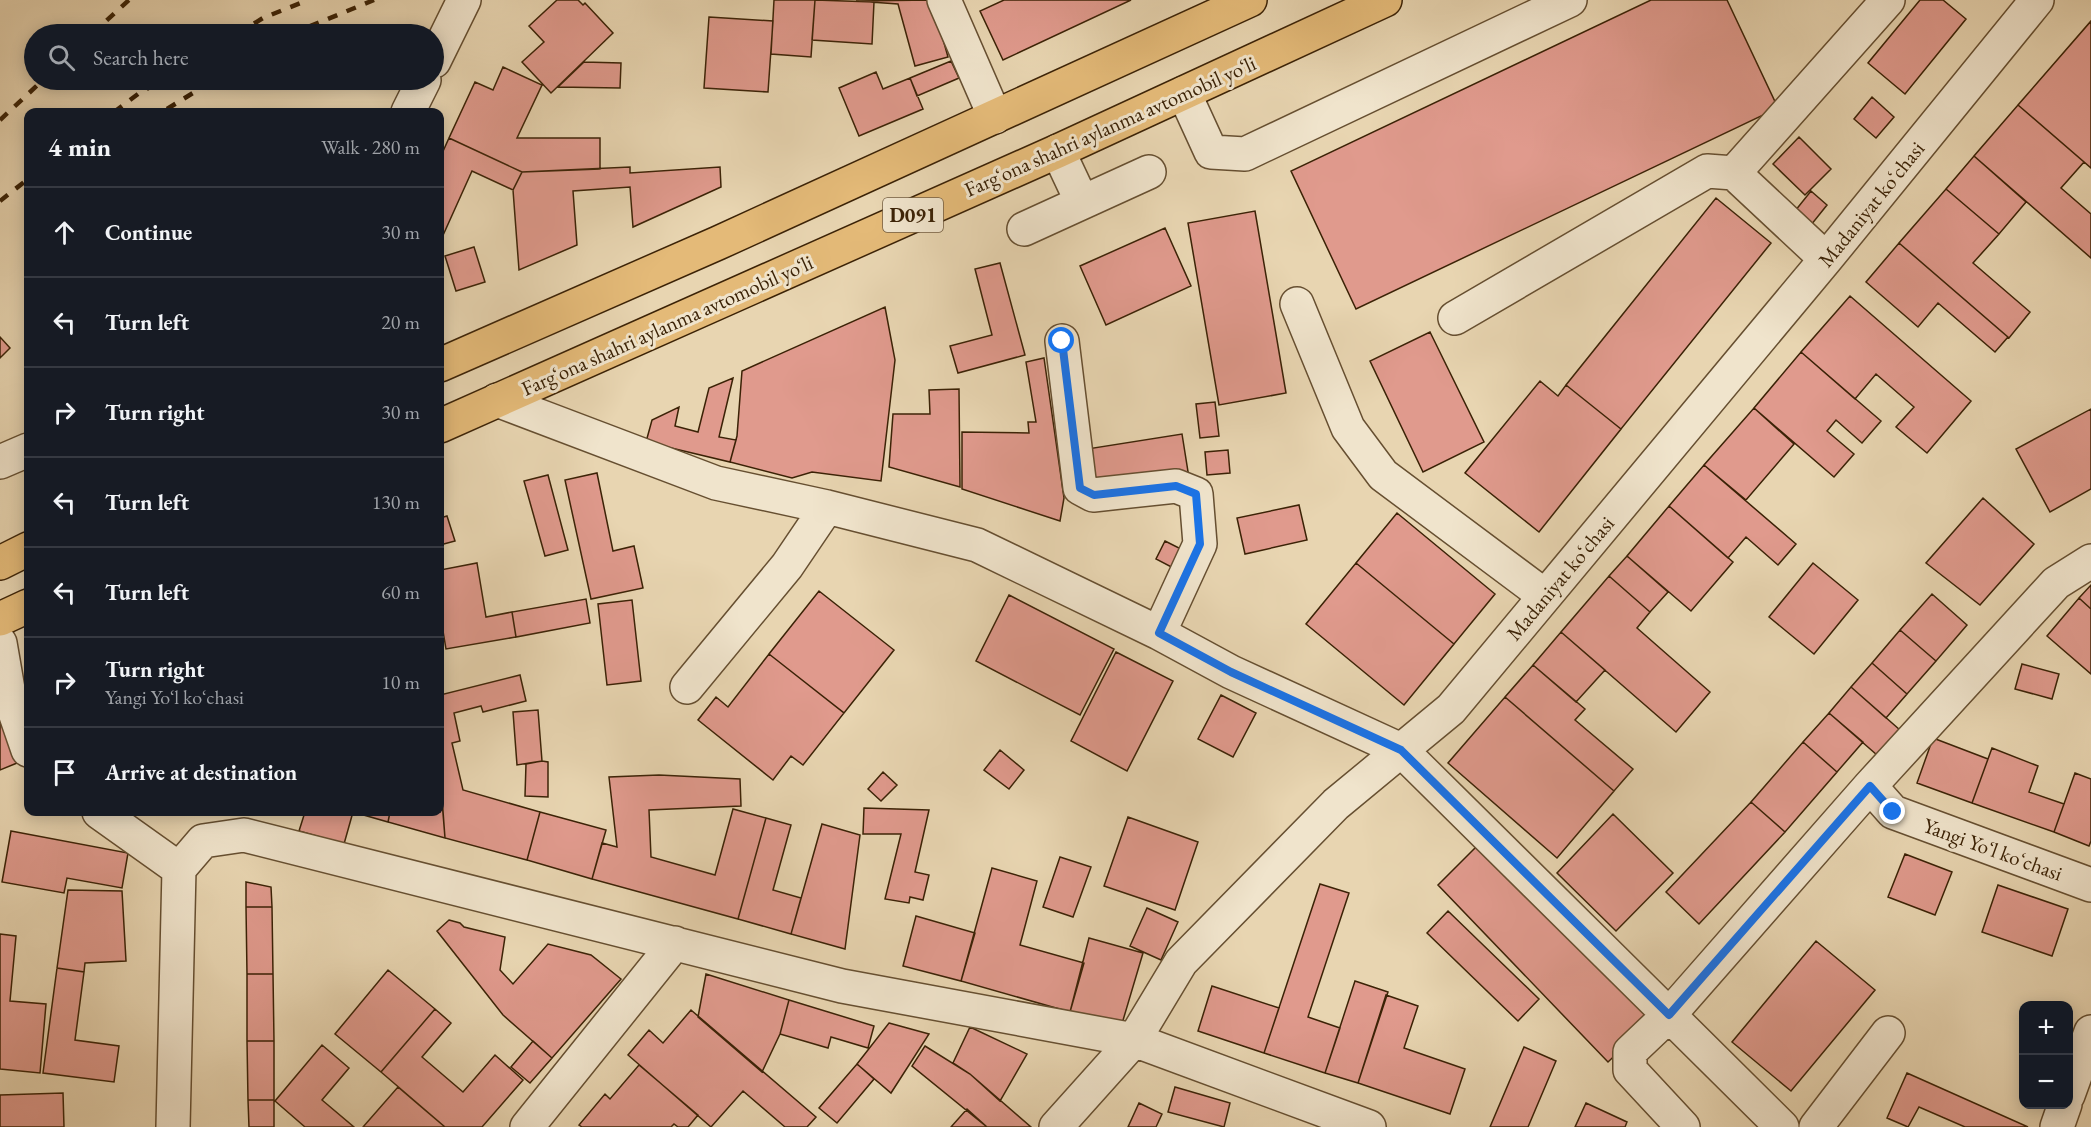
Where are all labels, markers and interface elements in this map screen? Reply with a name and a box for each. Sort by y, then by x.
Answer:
search box [24,24,444,90]
icon: search [45,41,78,74]
text: Search here [93,43,188,72]
street label: Fargʻona shahri aylanma avtomobil yoʻli [960,49,1260,203]
text: 4 min [48,130,111,164]
text: Walk · 280 m [321,134,420,160]
street label: Madaniyat koʻchasi [1812,136,1930,272]
road number: D091 [883,198,943,232]
icon: ahead [48,216,81,249]
text: Continue [105,218,192,247]
text: 30 m [381,219,420,245]
street label: Fargʻona shahri aylanma avtomobil yoʻli [517,248,817,402]
icon: left [48,306,81,339]
text: Turn left [105,308,189,337]
text: 20 m [381,309,420,335]
route start [1048,327,1074,353]
icon: right [48,396,81,429]
text: Turn right [105,398,204,427]
text: 30 m [381,399,420,425]
icon: left [48,486,81,519]
text: Turn left [105,488,189,517]
text: 130 m [372,489,420,515]
street label: Madaniyat koʻchasi [1500,510,1620,646]
icon: left [48,576,81,609]
text: Turn left [105,578,189,607]
text: 60 m [381,579,420,605]
text: Turn right [105,655,204,684]
icon: right [48,666,81,699]
text: 10 m [381,669,420,695]
text: Yangi Yoʻl koʻchasi [105,684,244,710]
icon: arrive [48,756,81,789]
text: Arrive at destination [105,758,297,787]
route end [1879,798,1905,824]
street label: Yangi Yoʻl koʻchasi [1920,811,2066,887]
map controls [2019,1001,2073,1109]
button: + [2019,1001,2073,1055]
button: − [2019,1055,2073,1109]

